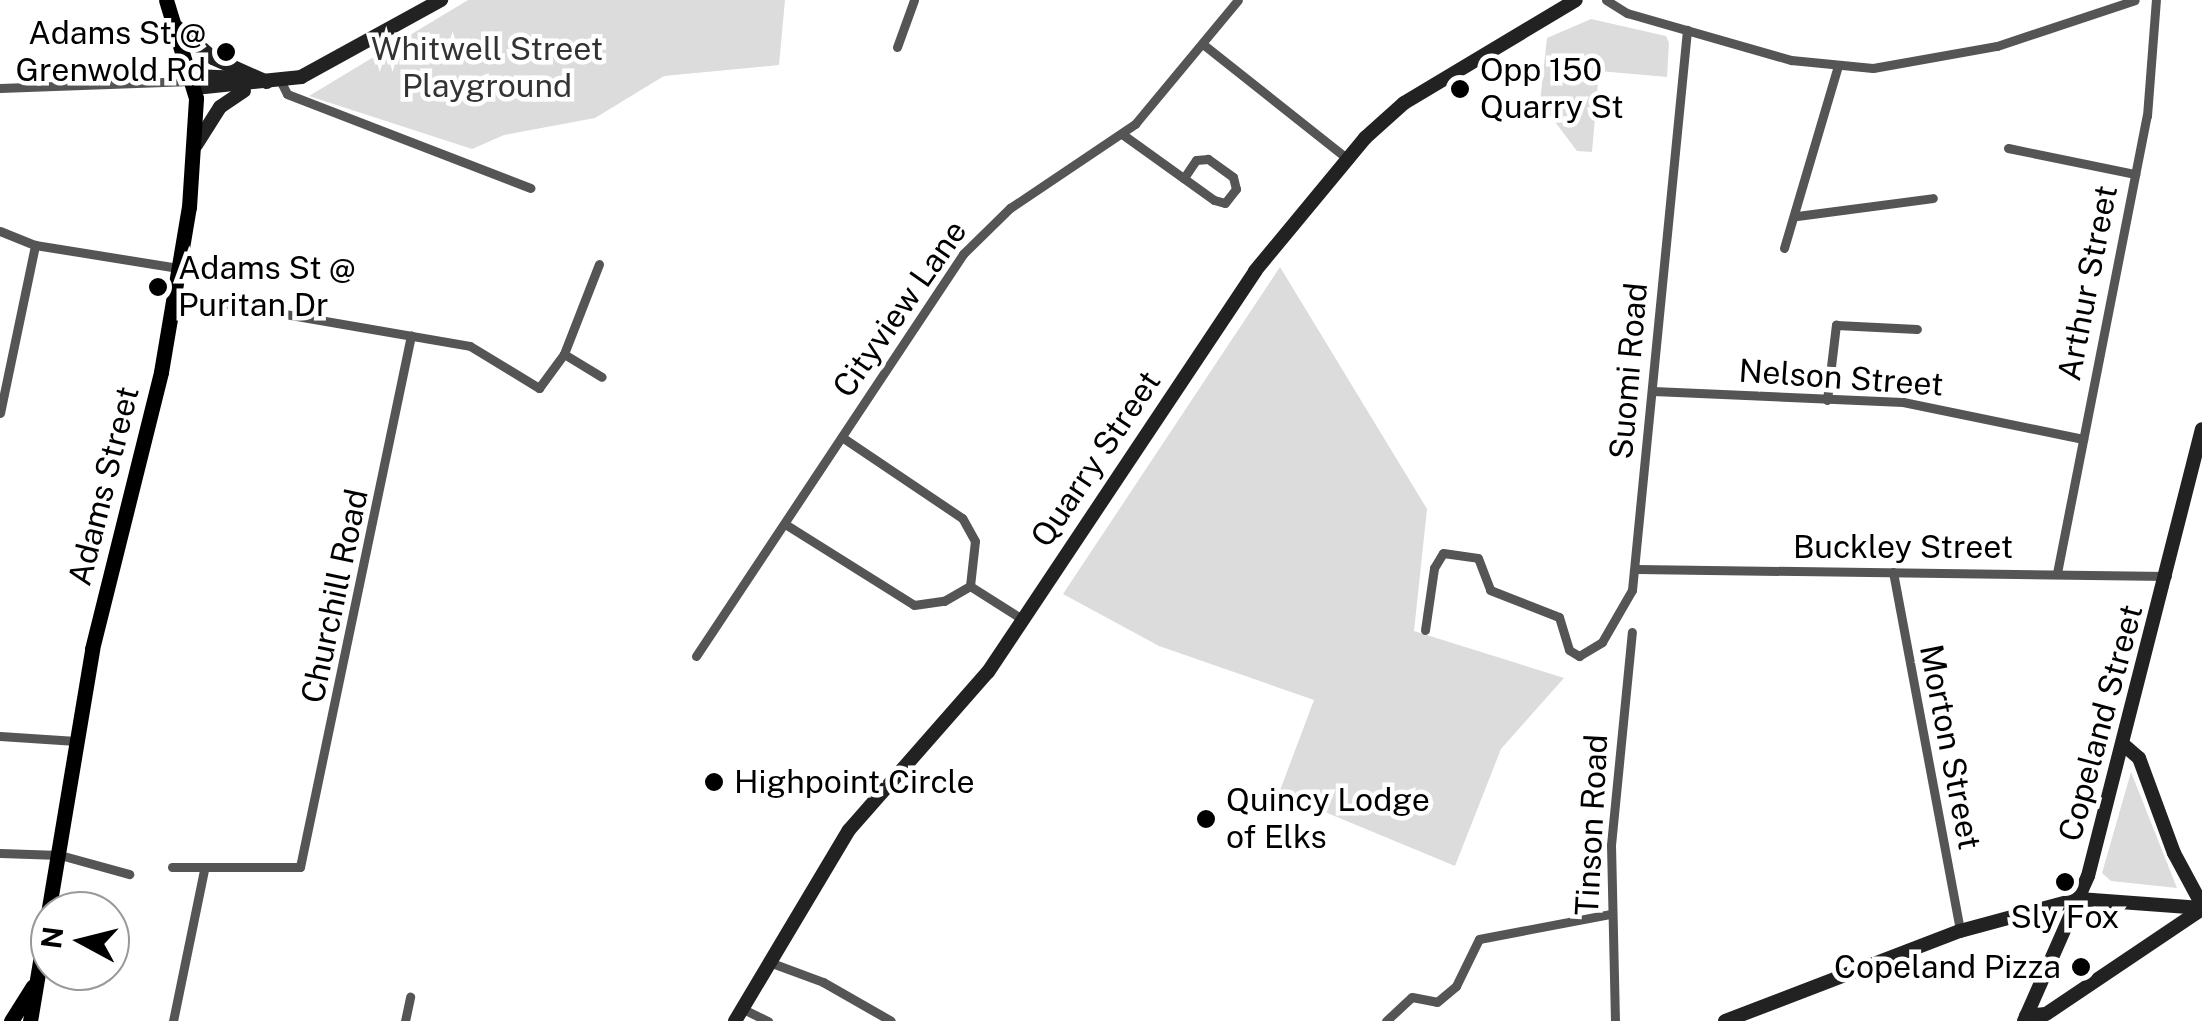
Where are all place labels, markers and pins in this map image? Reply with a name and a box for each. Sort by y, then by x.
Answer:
place label: Adams St @ Grenwold Rd [16,15,206,90]
marker: Adams St @ Grenwold Rd [215,41,237,63]
place label: Opp 150 Quarry St [1480,52,1624,127]
marker: Opp 150 Quarry St [1449,78,1471,100]
place label: Adams St @ Puritan Dr [178,250,356,325]
marker: Adams St @ Puritan Dr [147,276,169,298]
place label: Highpoint Circle [734,763,975,801]
marker: Highpoint Circle [703,771,725,793]
place label: Quincy Lodge of Elks [1226,782,1430,857]
marker: Quincy Lodge of Elks [1195,808,1217,830]
marker: Sly Fox [2054,871,2076,893]
place label: Sly Fox [2011,898,2119,936]
place label: Copeland Pizza [1834,948,2061,986]
marker: Copeland Pizza [2070,956,2092,978]

